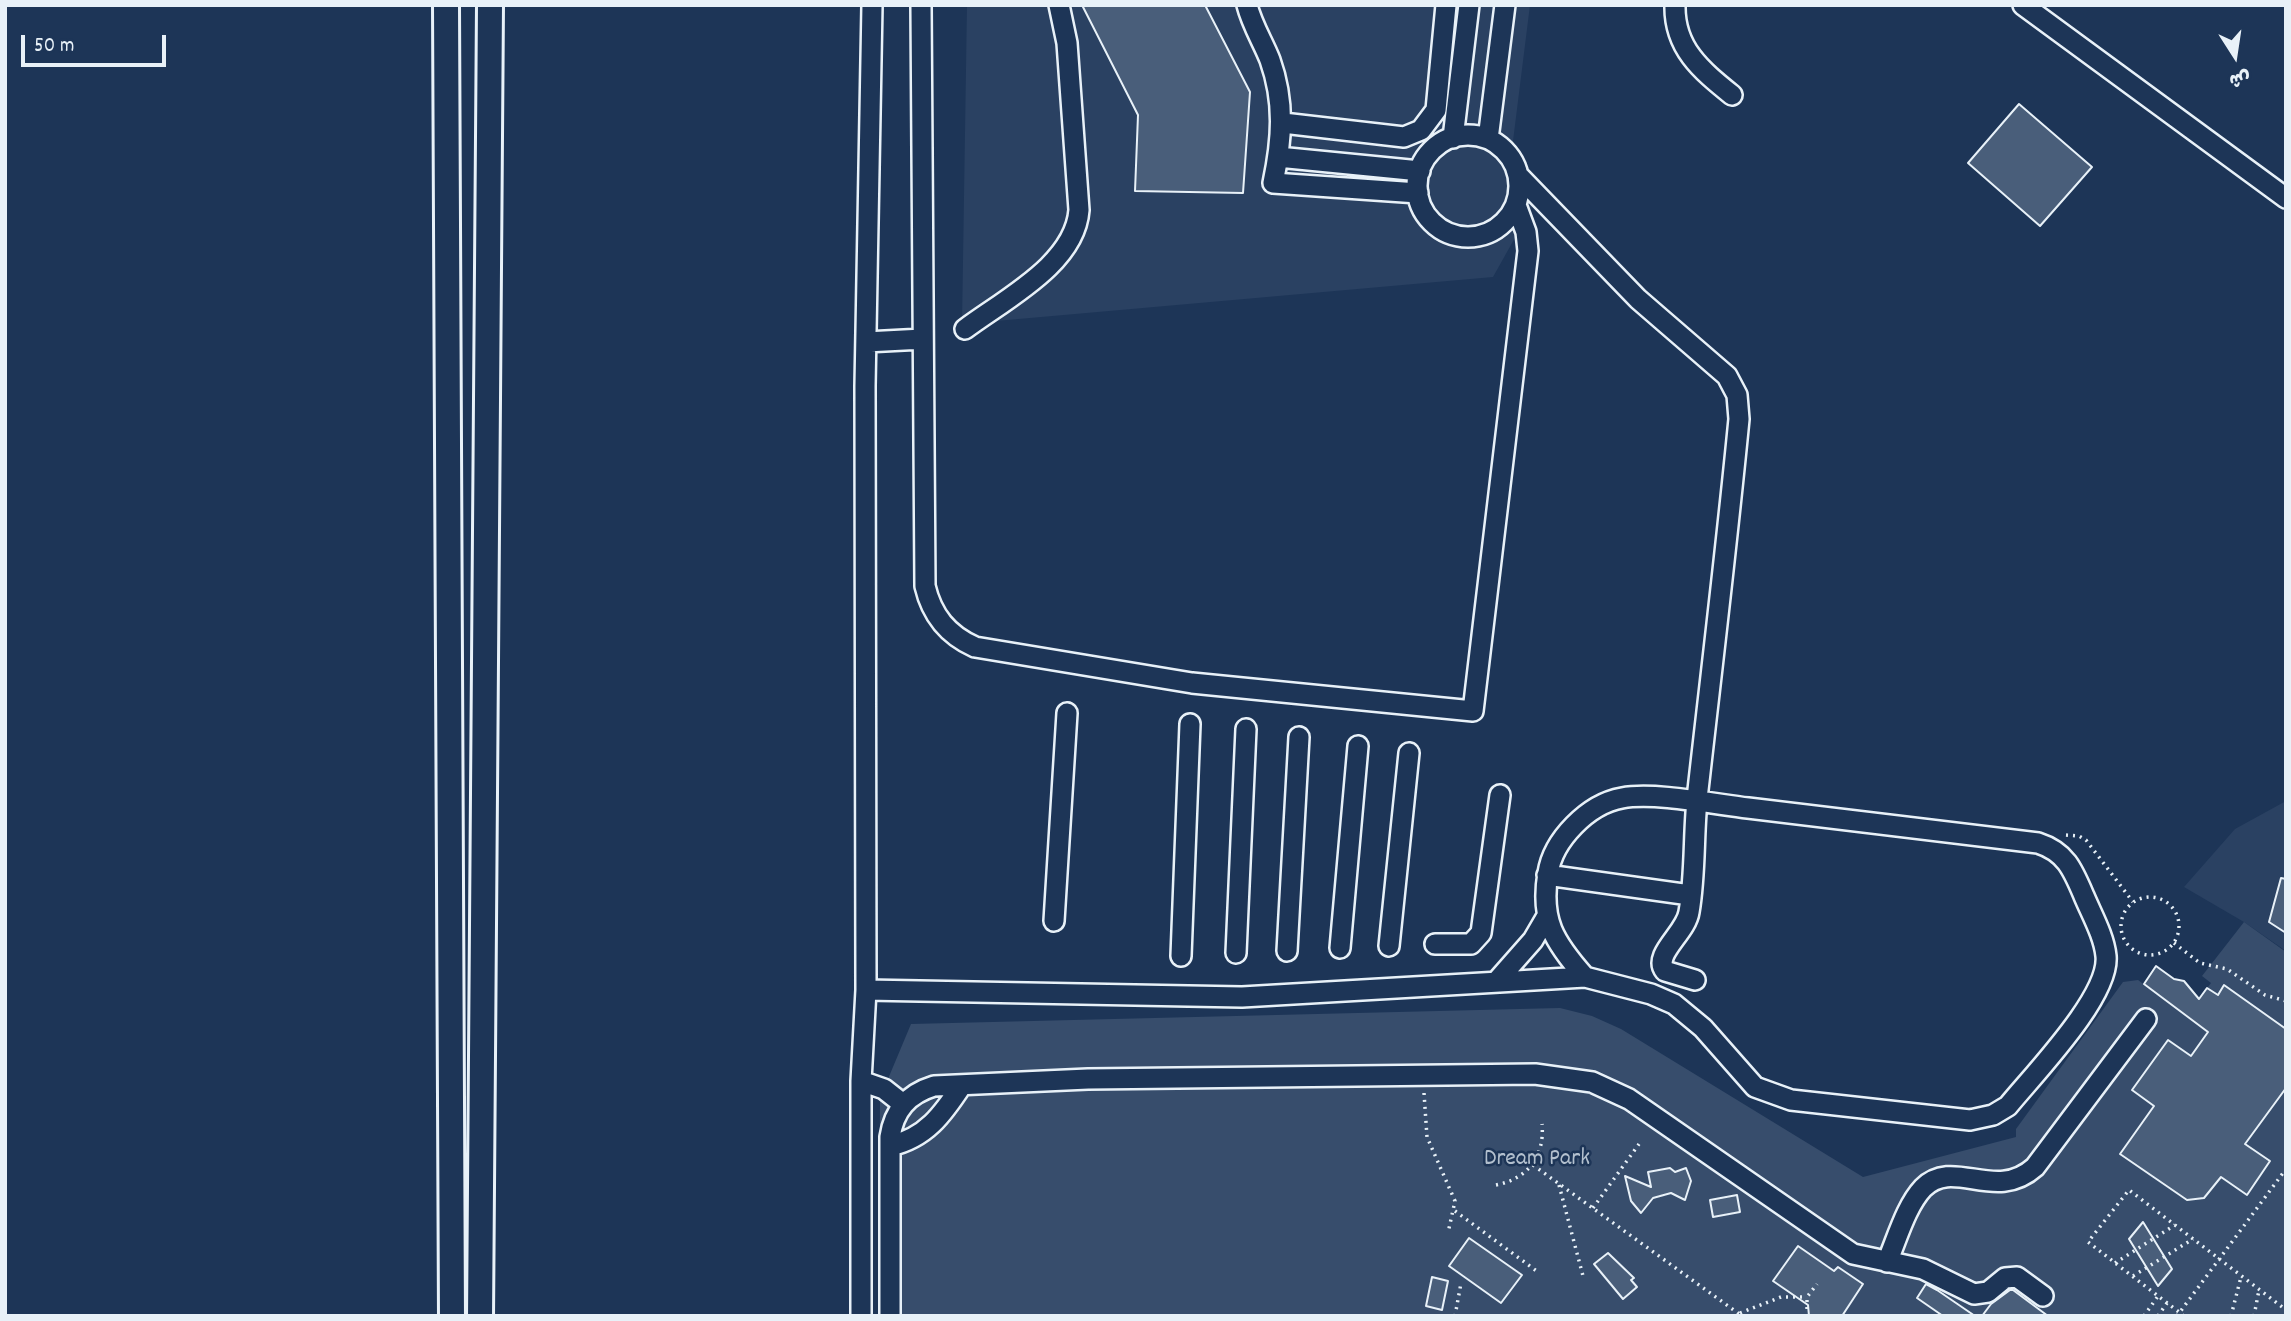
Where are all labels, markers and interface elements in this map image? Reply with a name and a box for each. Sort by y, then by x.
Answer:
scale bar [24,21,170,65]
north arrow [2200,21,2270,91]
text: 50 m [34,32,74,62]
text: ش [2226,62,2253,92]
park label: Dream Park [1484,1147,1590,1175]

